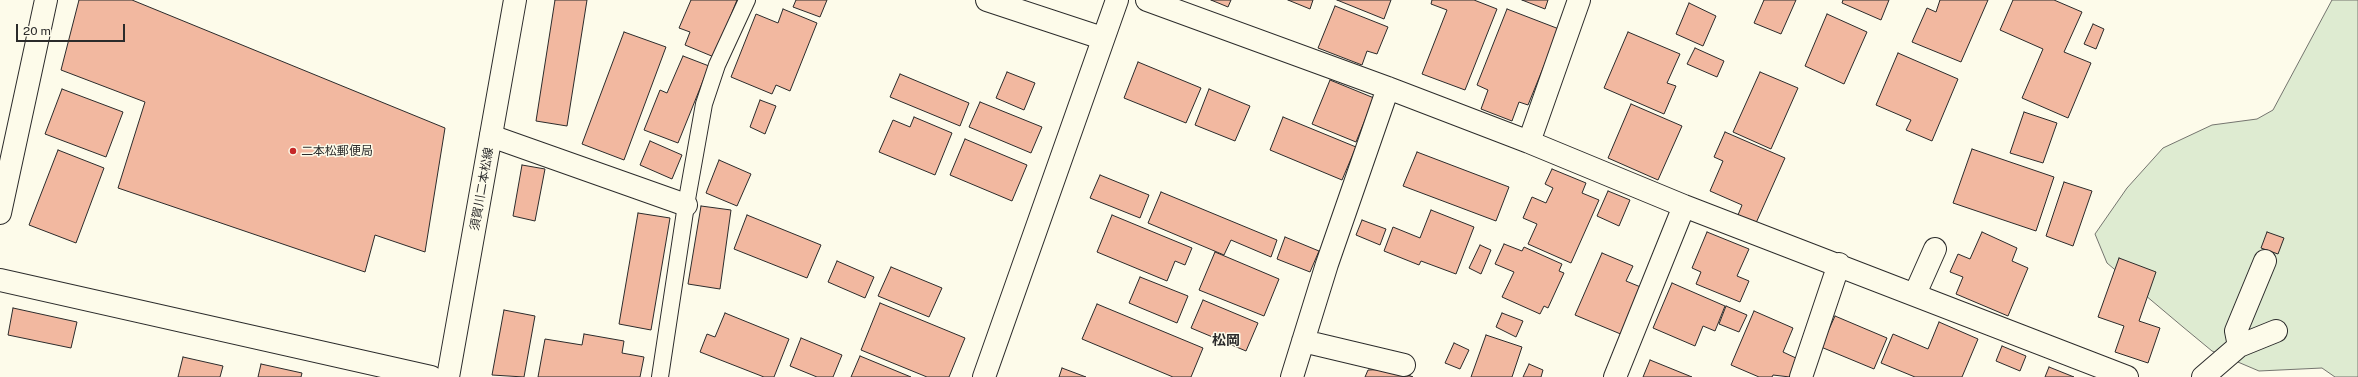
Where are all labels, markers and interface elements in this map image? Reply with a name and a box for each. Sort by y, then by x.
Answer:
scale bar [18,16,127,42]
text: 20 m [23,24,51,38]
place label: 二本松郵便局 [301,144,373,158]
marker: 二本松郵便局 [288,146,298,156]
street label: 須賀川二本松線 [468,146,496,232]
district label: 松岡 [1212,333,1240,349]

